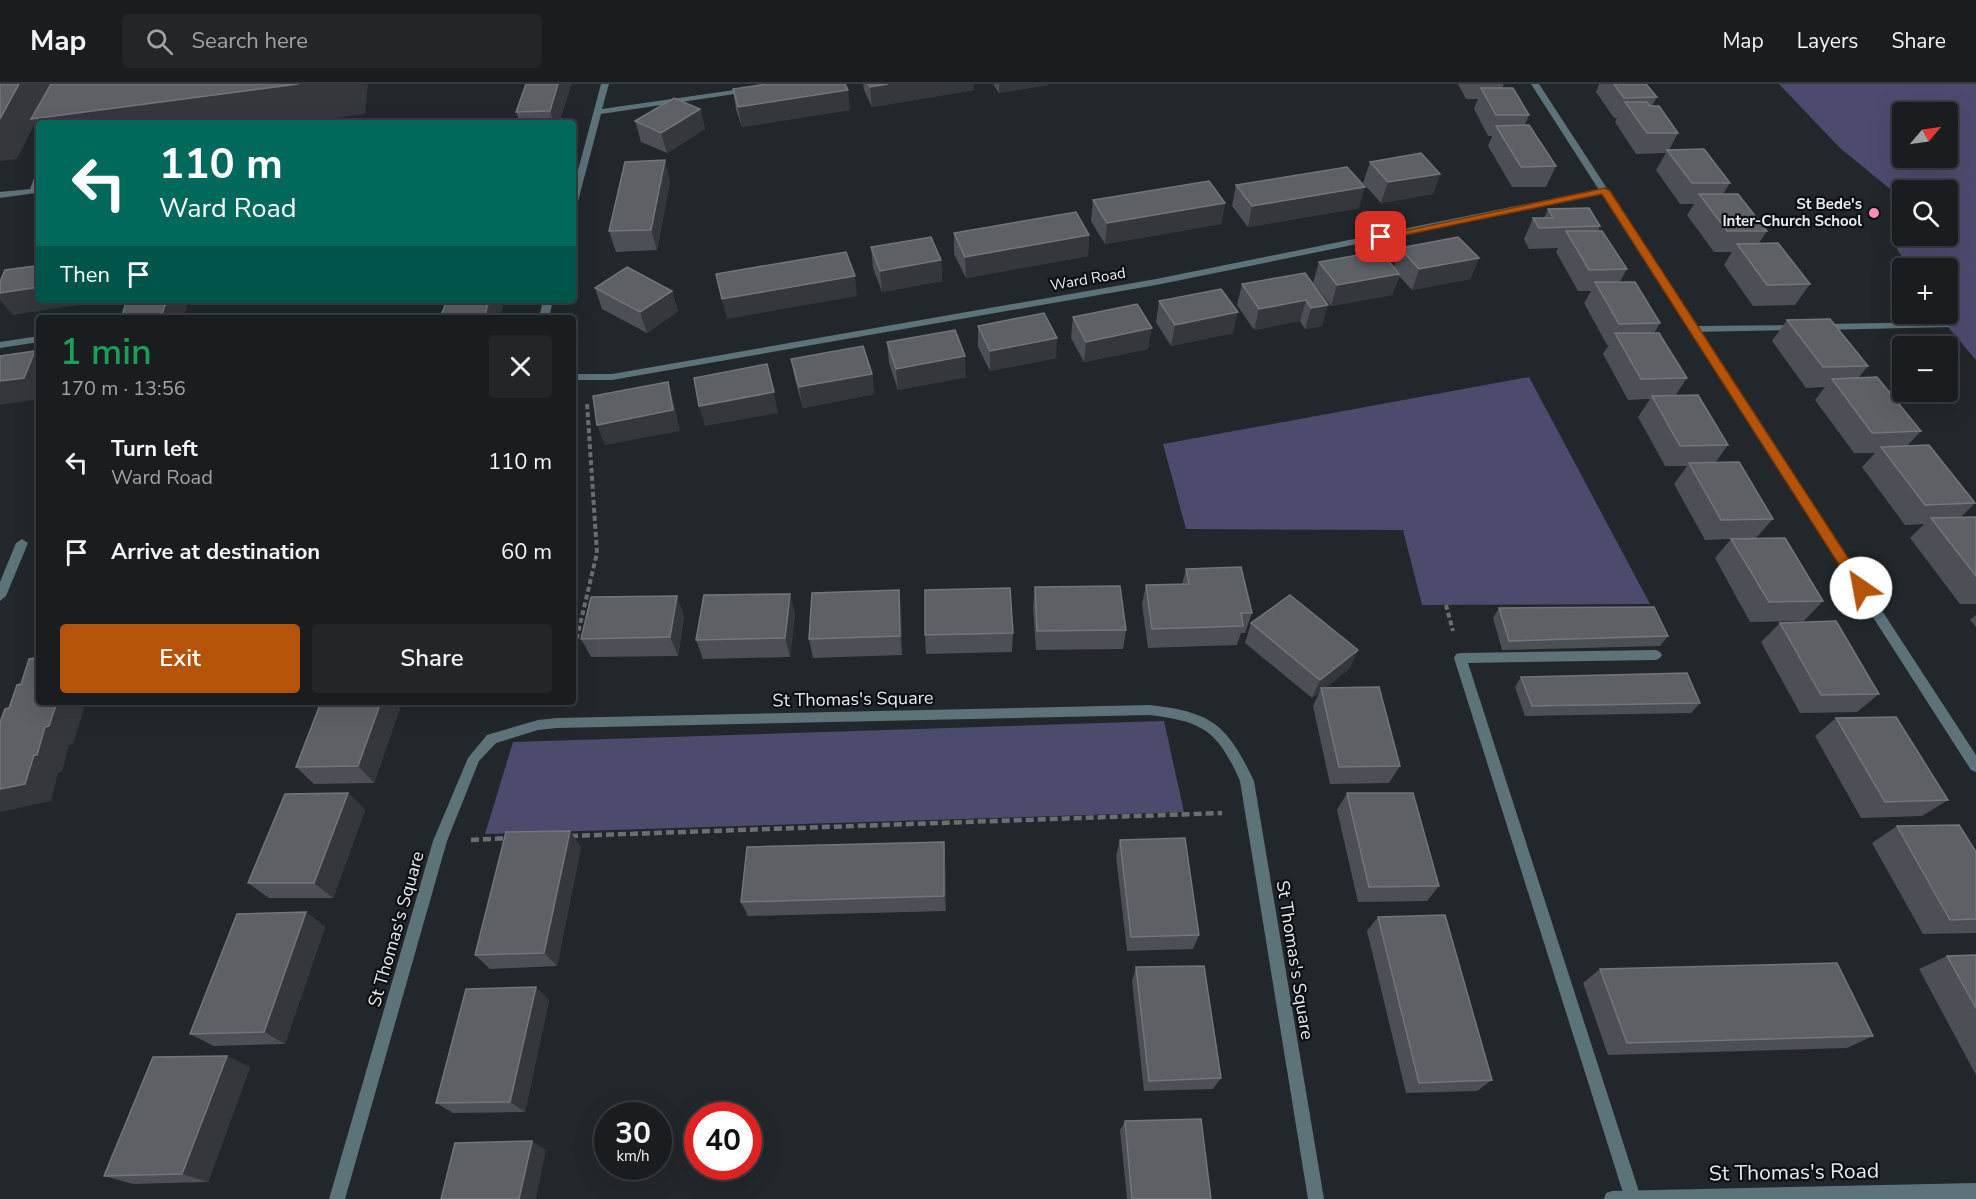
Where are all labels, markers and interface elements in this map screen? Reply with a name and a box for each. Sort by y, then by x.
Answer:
search box [122,14,542,68]
text: Map [30,22,86,60]
icon: search [143,25,176,58]
text: Search here [191,26,308,56]
text: Map [1722,27,1764,55]
text: Layers [1797,27,1858,55]
text: Share [1891,27,1946,55]
north arrow [1892,102,1958,168]
map controls [1892,102,1958,402]
text: 110 m [159,136,283,193]
icon: left [60,144,138,222]
button: search [1892,180,1958,246]
text: Ward Road [159,190,296,227]
place label: St Bede's Inter-Church School [1722,194,1862,231]
marker: St Bede's Inter-Church School [1867,206,1881,220]
pin [1355,211,1406,262]
icon: arrive [1364,220,1397,253]
icon: arrive [122,258,155,291]
button: + [1892,258,1958,324]
text: Then [60,260,110,290]
street label: Ward Road [1049,263,1127,295]
text: 1 min [60,328,152,377]
button: close [489,335,552,398]
button: − [1892,336,1958,402]
text: 170 m · 13:56 [60,375,186,402]
text: Turn left [111,434,198,464]
icon: left [60,446,93,479]
text: 110 m [488,447,552,477]
text: Ward Road [111,464,213,491]
icon: arrive [60,536,93,569]
text: Arrive at destination [111,537,320,567]
text: 60 m [501,537,552,567]
position arrow [1829,556,1893,620]
button: Exit [60,624,300,693]
button: Share [312,624,552,693]
street label: St Thomas's Square [772,686,934,712]
street label: St Thomas's Square [362,848,430,1010]
street label: St Thomas's Square [1271,879,1319,1041]
speed limit sign: 40 [684,1102,762,1180]
text: 30 [615,1113,651,1154]
text: km/h [616,1146,650,1166]
street label: St Thomas's Road [1709,1157,1879,1187]

